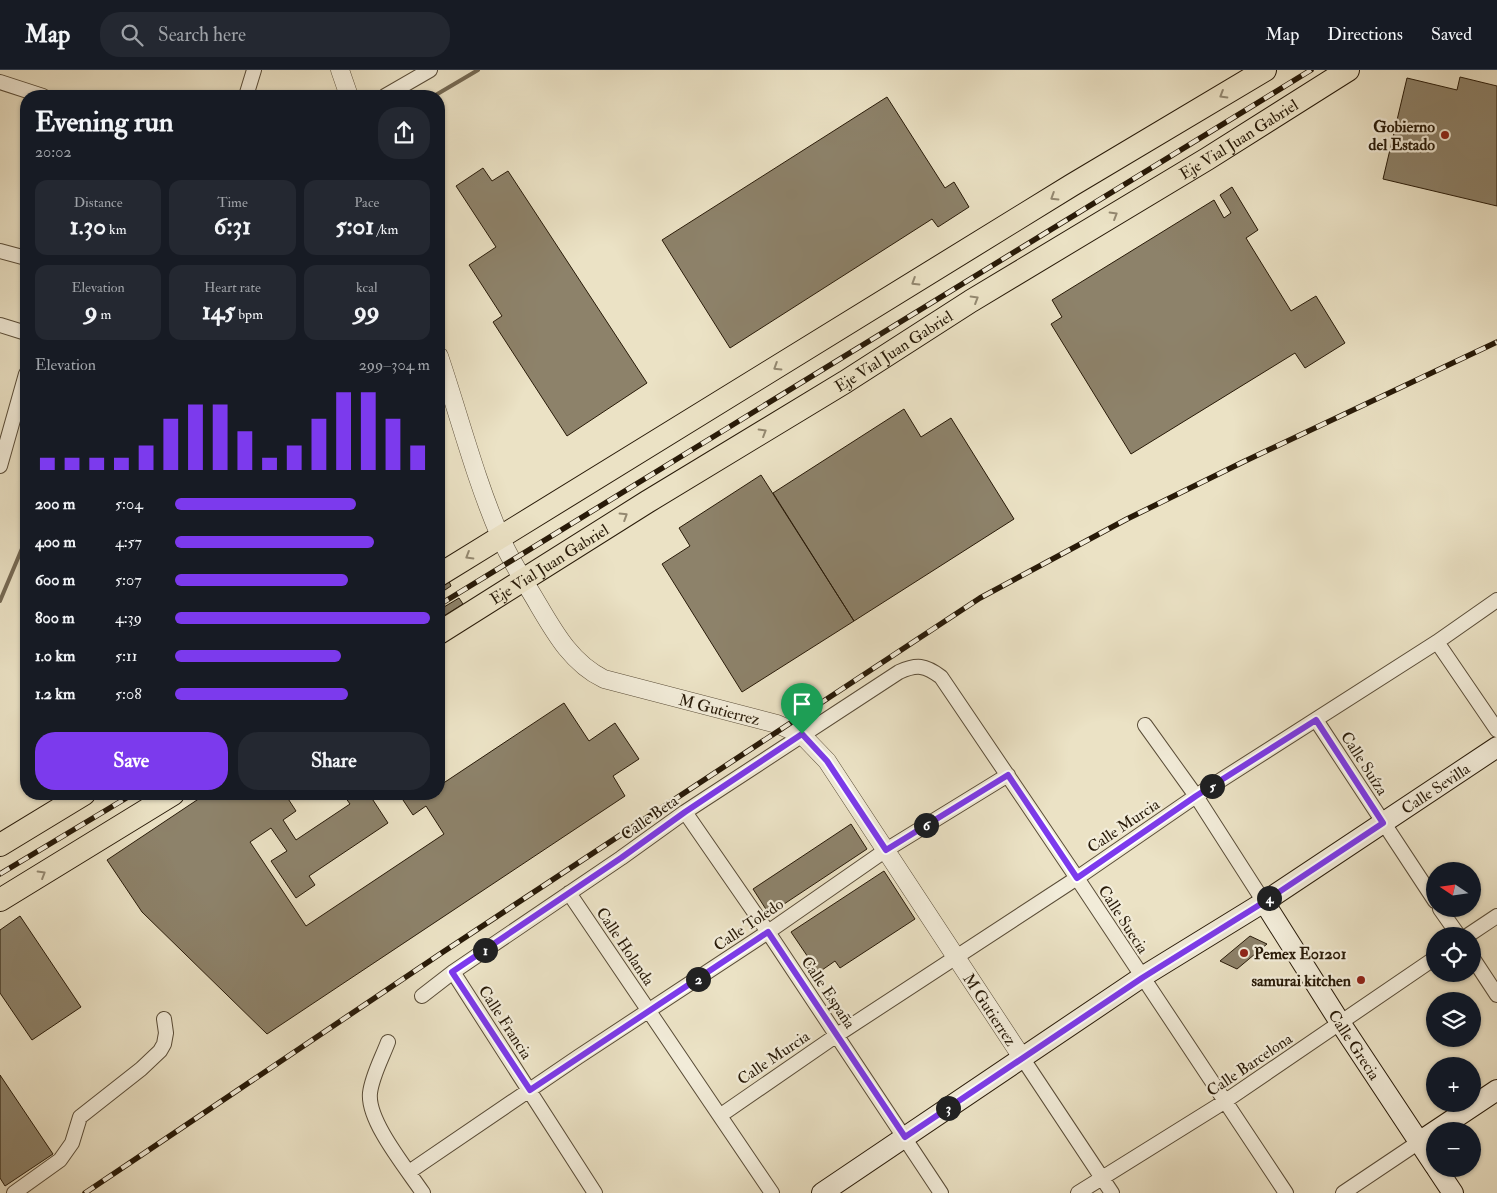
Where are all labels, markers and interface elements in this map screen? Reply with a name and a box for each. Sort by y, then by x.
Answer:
search box [100,12,450,57]
text: Map [25,19,70,50]
icon: search [118,21,146,49]
text: Search here [158,23,246,47]
text: Map [1266,23,1299,46]
text: Directions [1327,23,1403,46]
text: Saved [1431,23,1472,46]
one-way arrow [1219,88,1228,98]
street label: Eje Vial Juan Gabriel [1176,95,1302,184]
text: Evening run [35,105,173,140]
button: share [378,107,430,159]
place label: Gobierno del Estado [1369,117,1435,155]
marker: Gobierno del Estado [1439,129,1451,141]
text: 20:02 [35,142,72,162]
one-way arrow [1050,190,1059,200]
text: Distance [74,194,123,211]
text: Time [217,194,248,211]
text: Pace [354,194,379,211]
text: 1.30 [70,211,106,242]
text: 6:31 [214,211,251,242]
text: 5:01 [335,211,374,242]
one-way arrow [1108,212,1117,222]
text: km [106,221,127,238]
text: /km [374,221,398,238]
one-way arrow [912,275,921,285]
text: Elevation [71,279,125,296]
text: Heart rate [204,279,261,296]
text: kcal [356,279,378,296]
text: 9 [85,296,98,327]
text: 145 [202,296,235,327]
text: 99 [354,296,380,327]
one-way arrow [969,296,978,306]
text: m [98,306,111,323]
text: bpm [235,306,263,323]
street label: Eje Vial Juan Gabriel [831,306,957,397]
text: Elevation [35,355,96,375]
text: 299–304 m [359,355,430,375]
one-way arrow [774,360,783,370]
one-way arrow [757,428,766,438]
text: 200 m [35,494,75,514]
text: 5:04 [115,494,143,514]
one-way arrow [618,513,627,522]
street label: Eje Vial Juan Gabriel [487,520,613,609]
text: 400 m [35,532,76,552]
text: 4:57 [115,532,142,552]
one-way arrow [466,550,475,559]
text: 600 m [35,570,75,590]
text: 5:07 [115,570,142,590]
text: 800 m [35,608,75,628]
text: 4:39 [115,608,142,628]
text: 1.0 km [35,646,75,666]
text: 5:11 [115,646,137,666]
pin [781,683,823,734]
text: 1.2 km [35,684,75,704]
text: 5:08 [115,684,142,704]
street label: M Gutierrez [677,690,762,730]
icon: arrive [788,690,816,718]
street label: Calle Suíza [1336,728,1392,800]
button: Save [35,732,228,790]
button: Share [238,732,430,790]
street label: Calle Sevilla [1398,759,1474,819]
pin: 5 [1200,774,1224,798]
text: 5 [1209,778,1216,795]
street label: Calle Beta [617,791,682,845]
street label: Calle Murcia [1084,794,1164,857]
pin: 6 [914,812,938,838]
text: 6 [923,817,930,834]
north arrow [1426,862,1481,918]
map controls [1426,862,1481,1177]
one-way arrow [36,871,45,881]
street label: Calle Suecia [1094,882,1153,958]
pin: 4 [1256,886,1282,910]
text: 4 [1266,890,1273,907]
street label: Calle Toledo [710,894,788,956]
street label: Calle Holanda [592,904,659,990]
button: locate [1426,927,1481,982]
pin: 1 [472,938,498,962]
text: 1 [483,942,488,959]
place label: Pemex E01201 [1254,944,1347,964]
marker: Pemex E01201 [1238,947,1250,959]
street label: Calle España [796,953,860,1033]
pin: 2 [686,966,710,992]
street label: M Gutierrez [958,970,1021,1050]
text: 2 [695,971,702,988]
place label: samurai kitchen [1251,971,1352,991]
marker: samurai kitchen [1355,974,1367,986]
street label: Calle Francia [474,982,537,1064]
button: layers [1426,992,1481,1047]
street label: Calle Grecia [1324,1006,1384,1084]
street label: Calle Murcia [734,1026,814,1089]
street label: Calle Barcelona [1203,1029,1297,1101]
button: + [1426,1057,1481,1112]
pin: 3 [936,1096,960,1120]
text: 3 [946,1100,951,1117]
button: − [1426,1122,1481,1177]

